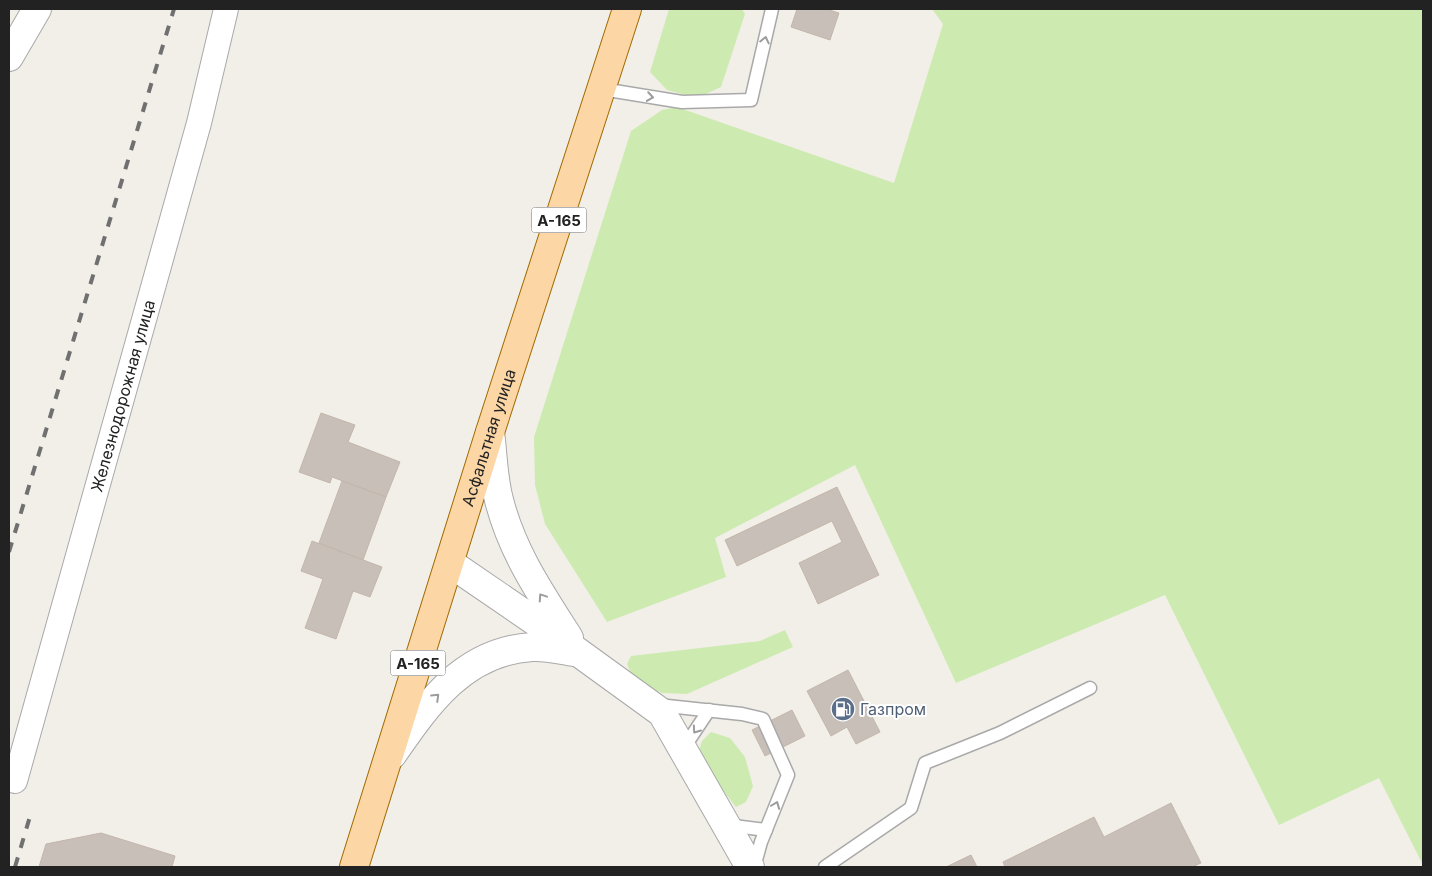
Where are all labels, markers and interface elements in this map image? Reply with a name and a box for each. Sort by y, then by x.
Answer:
one-way arrow [759,36,770,45]
one-way arrow [647,91,655,102]
road number: А-165 [532,208,586,232]
street label: Железнодорожная улица [86,297,159,494]
street label: Асфальтная улица [457,366,520,509]
one-way arrow [539,593,548,603]
road number: А-165 [390,650,446,676]
one-way arrow [431,694,440,703]
fuel station icon: Газпром [830,696,856,722]
place label: Газпром [860,699,926,719]
one-way arrow [693,724,702,733]
one-way arrow [770,801,780,810]

